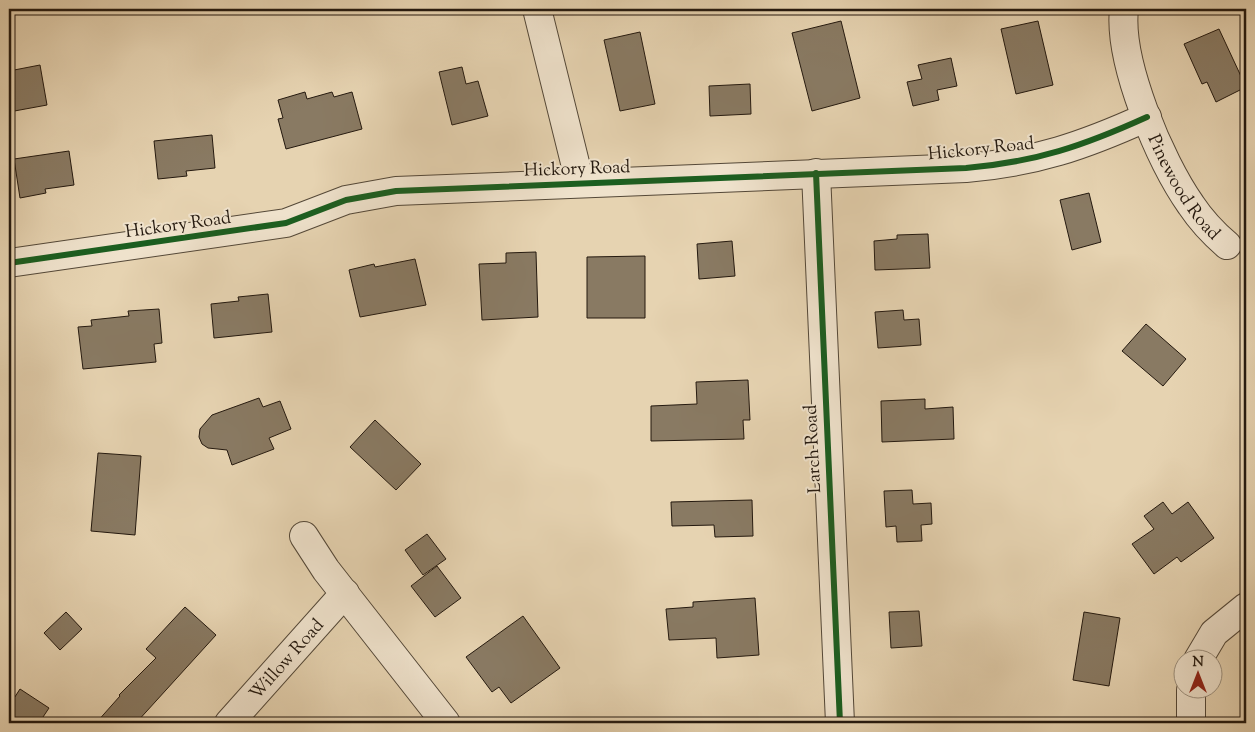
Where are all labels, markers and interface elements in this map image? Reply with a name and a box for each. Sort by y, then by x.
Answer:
street label: Hickory Road [927,131,1036,168]
street label: Pinewood Road [1140,131,1225,247]
street label: Hickory Road [523,155,631,185]
street label: Hickory Road [124,206,233,246]
street label: Larch Road [799,404,829,494]
street label: Willow Road [244,614,331,707]
north arrow [1172,650,1222,700]
text: N [1192,653,1204,673]

